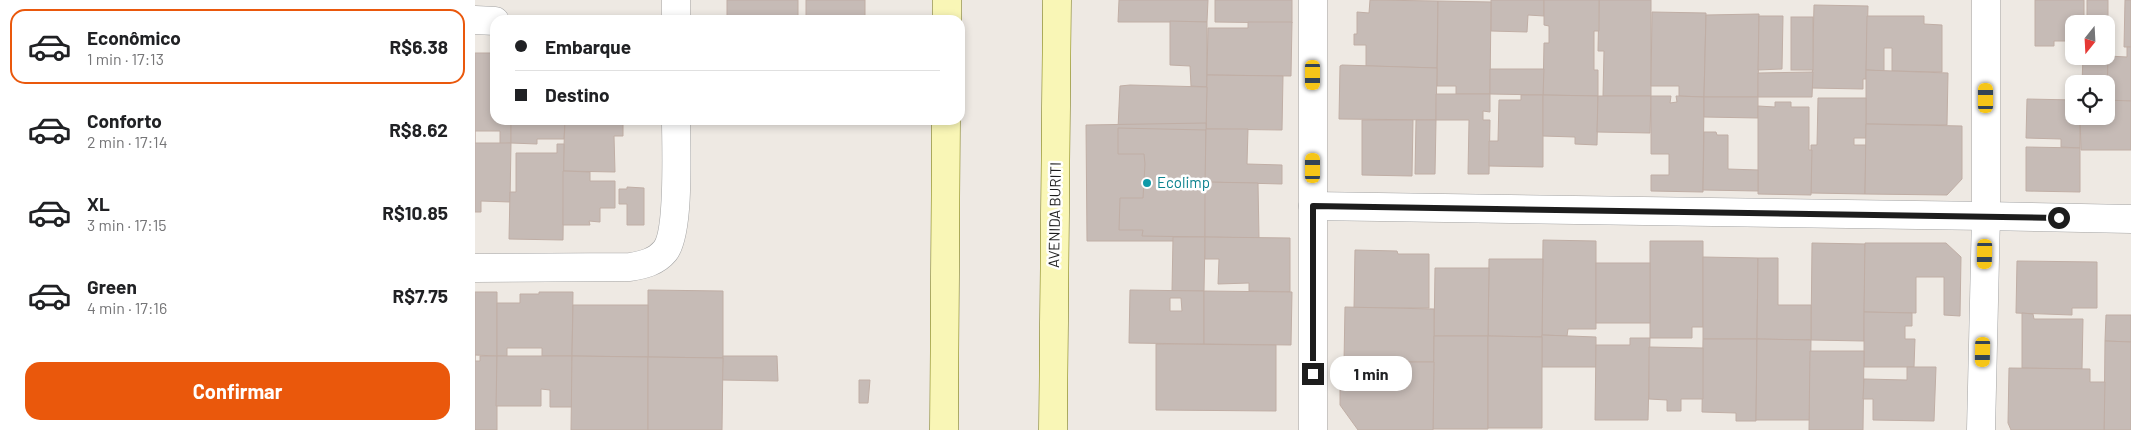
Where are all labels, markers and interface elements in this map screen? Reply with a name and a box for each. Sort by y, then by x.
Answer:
north arrow [2065,15,2115,65]
map controls [2065,15,2115,125]
icon: car [27,24,72,69]
text: Econômico [87,26,181,49]
text: R$6.38 [390,35,448,58]
text: Embarque [545,35,631,58]
text: 1 min · 17:13 [87,49,164,68]
car [1305,60,1320,90]
button: locate [2065,75,2115,125]
text: Destino [545,83,610,106]
car [1978,83,1993,113]
icon: car [27,107,72,152]
text: Conforto [87,109,162,132]
text: R$8.62 [389,118,448,141]
text: 2 min · 17:14 [87,132,167,151]
car [1305,153,1320,183]
street label: AVENIDA BURITI [1044,162,1064,268]
place label: Ecolimp [1157,173,1210,191]
marker: Ecolimp [1141,177,1153,189]
icon: car [27,190,72,235]
text: XL [87,192,110,215]
text: R$10.85 [382,201,448,224]
route start [2048,207,2070,229]
text: 3 min · 17:15 [87,215,167,234]
car [1977,239,1992,269]
icon: car [27,273,72,318]
text: Green [87,275,137,298]
text: R$7.75 [393,284,448,307]
text: 4 min · 17:16 [87,298,167,317]
car [1975,337,1990,367]
callout: 1 min [1331,356,1413,392]
button: Confirmar [25,362,450,420]
route end [1302,363,1324,385]
text: 1 min [1353,364,1389,383]

